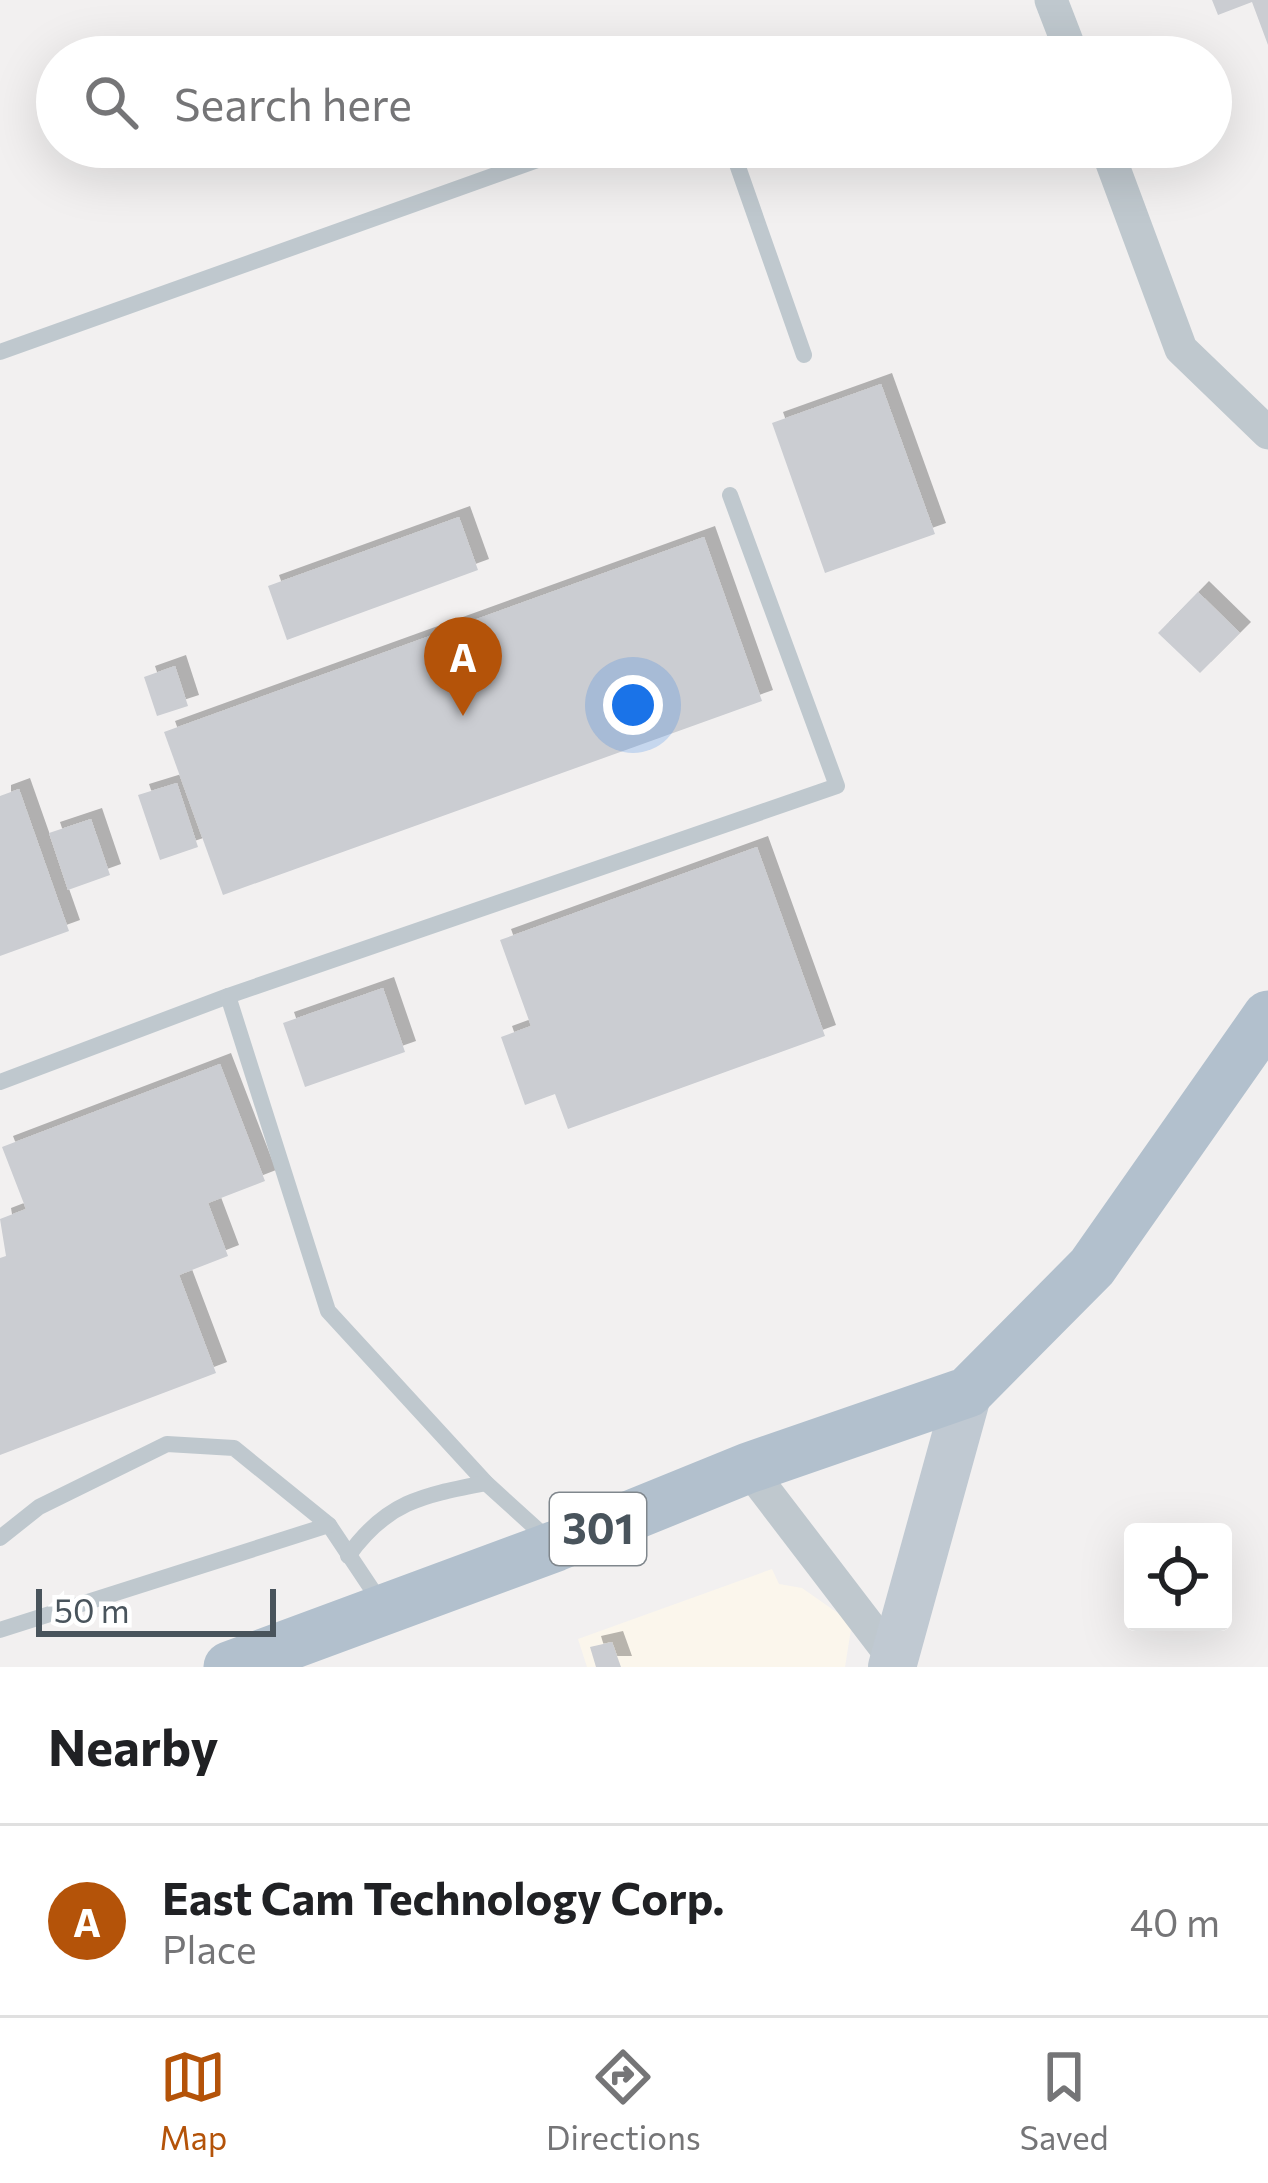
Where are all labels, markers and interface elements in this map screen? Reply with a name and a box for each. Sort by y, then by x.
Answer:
search box [36,36,1232,168]
icon: search [78,69,144,135]
text: Search here [174,75,412,130]
pin: A [424,617,502,716]
your location [603,675,663,735]
road number: 301 [550,1493,646,1565]
map controls [1124,1523,1232,1631]
button: locate [1124,1523,1232,1631]
scale bar [36,1583,276,1636]
text: 50 m [54,1589,130,1630]
text: Nearby [48,1714,218,1777]
text: East Cam Technology Corp. [162,1869,725,1924]
text: A [73,1897,101,1945]
text: 40 m [1130,1897,1220,1945]
text: Place [162,1924,257,1972]
tab: Map [159,2044,227,2157]
tab: Directions [546,2044,701,2157]
tab: Saved [1020,2044,1109,2157]

